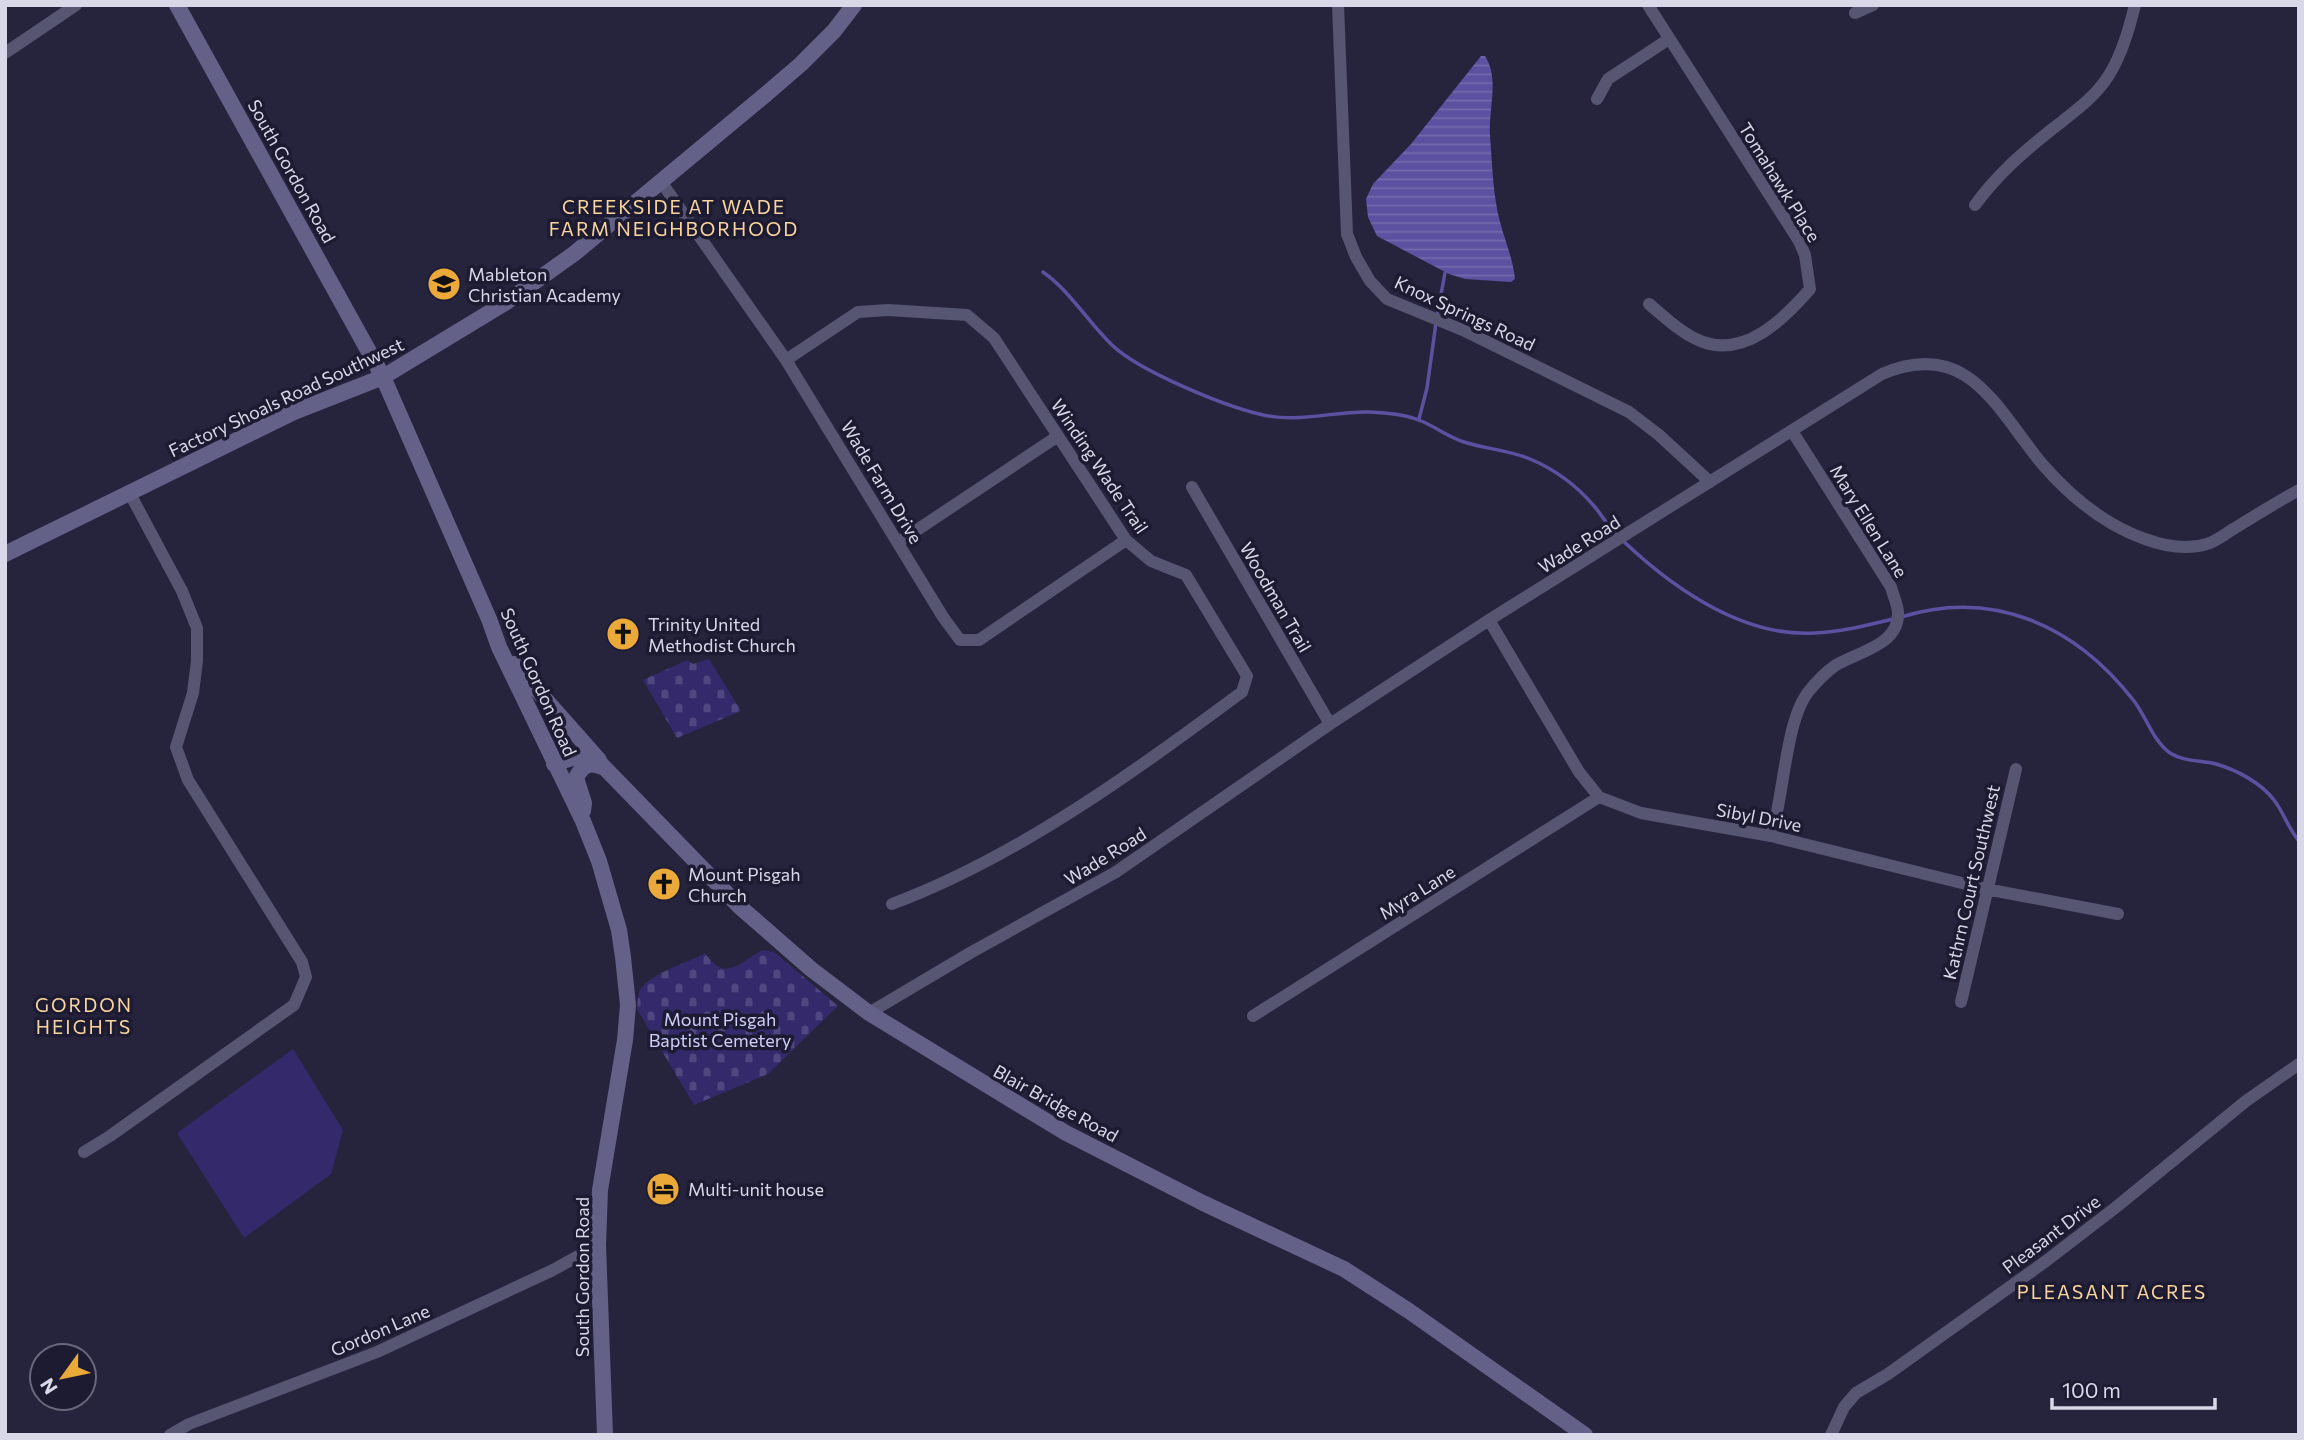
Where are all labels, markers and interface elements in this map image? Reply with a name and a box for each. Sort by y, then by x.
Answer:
street label: South Gordon Road [244,96,340,246]
street label: Tomahawk Place [1734,118,1826,246]
district label: CREEKSIDE AT WADE FARM NEIGHBORHOOD [549,195,799,240]
place label: Mableton Christian Academy [468,263,621,306]
school or university icon: Mableton Christian Academy [425,265,463,303]
street label: Knox Springs Road [1391,271,1539,355]
street label: Factory Shoals Road Southwest [165,333,407,461]
street label: Winding Wade Trail [1047,394,1153,538]
street label: Wade Farm Drive [837,417,927,547]
street label: Mary Ellen Lane [1825,460,1913,582]
street label: Wade Road [1534,510,1624,578]
street label: Woodman Trail [1236,538,1316,656]
street label: South Gordon Road [496,604,582,760]
place label: Trinity United Methodist Church [648,613,796,656]
church icon: Trinity United Methodist Church [604,615,642,653]
street label: Kathrn Court Southwest [1938,782,2004,982]
street label: Sibyl Drive [1714,798,1804,836]
street label: Wade Road [1060,822,1150,890]
street label: Myra Lane [1375,860,1459,924]
place label: Mount Pisgah Church [688,863,801,906]
church icon: Mount Pisgah Church [645,865,683,903]
district label: GORDON HEIGHTS [35,993,133,1038]
park label: Mount Pisgah Baptist Cemetery [649,1008,791,1051]
street label: Blair Bridge Road [990,1060,1122,1146]
hotel icon: Multi-unit house [644,1170,682,1208]
place label: Multi-unit house [688,1178,824,1200]
street label: Pleasant Drive [1998,1190,2104,1278]
street label: South Gordon Road [571,1197,593,1357]
district label: PLEASANT ACRES [2017,1280,2207,1303]
street label: Gordon Lane [327,1299,433,1361]
north arrow [28,1342,98,1412]
scale bar [2052,1366,2215,1410]
text: N [35,1374,62,1399]
text: 100 m [2062,1377,2121,1402]

